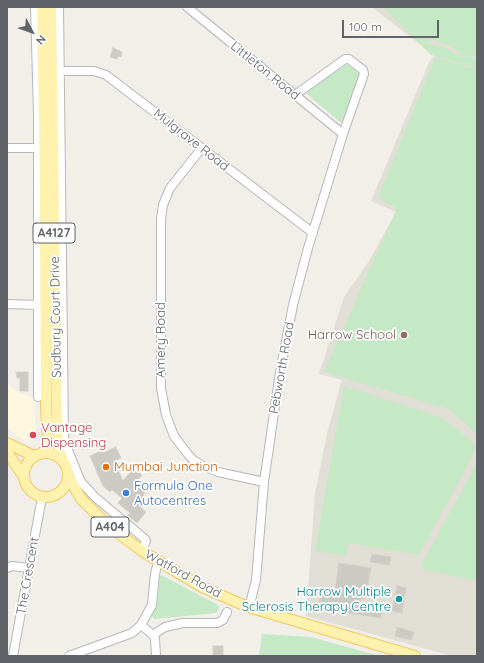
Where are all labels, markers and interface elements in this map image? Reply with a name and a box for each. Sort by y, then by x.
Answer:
north arrow [12,12,52,52]
scale bar [344,12,441,38]
text: 100 m [349,19,382,34]
text: N [33,32,49,48]
street label: Littleton Road [227,38,303,104]
street label: Mulgrave Road [150,106,232,174]
road number: A4127 [33,223,75,243]
street label: Sudbury Court Drive [47,256,65,378]
street label: Amery Road [153,302,169,378]
street label: Pebworth Road [266,321,298,415]
place label: Harrow School [308,327,396,343]
marker: Harrow School [399,330,409,340]
place label: Vantage Dispensing [41,420,106,451]
marker: Vantage Dispensing [28,430,38,440]
place label: Mumbai Junction [114,459,218,475]
marker: Mumbai Junction [101,462,111,472]
place label: Formula One Autocentres [134,478,213,509]
marker: Formula One Autocentres [121,488,131,498]
road number: A404 [91,517,129,537]
street label: The Crescent [13,536,43,616]
street label: Watford Road [142,547,224,601]
place label: Harrow Multiple Sclerosis Therapy Centre [242,584,391,615]
marker: Harrow Multiple Sclerosis Therapy Centre [394,594,404,604]

